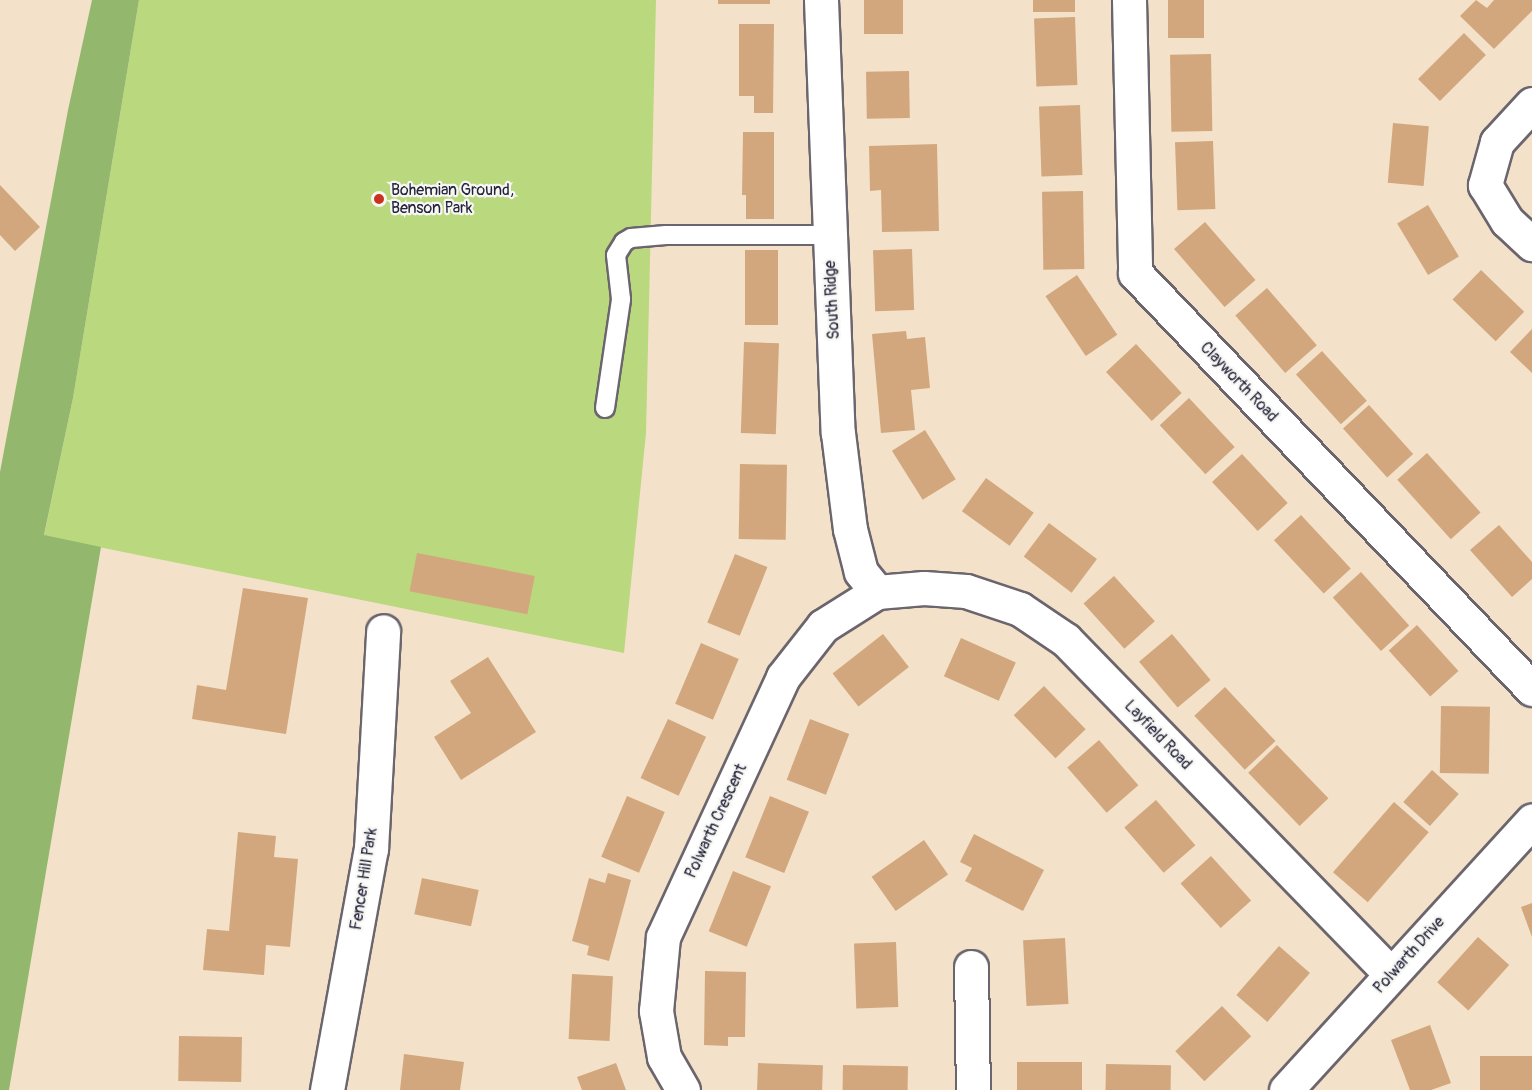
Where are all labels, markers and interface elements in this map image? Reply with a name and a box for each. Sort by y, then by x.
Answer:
place label: Bohemian Ground, Benson Park [391,180,514,218]
marker: Bohemian Ground, Benson Park [372,192,386,206]
street label: South Ridge [820,260,844,340]
street label: Clayworth Road [1196,338,1282,426]
street label: Layfield Road [1120,696,1196,774]
street label: Polwarth Crescent [681,761,751,881]
street label: Fencer Hill Park [346,827,382,931]
street label: Polwarth Drive [1369,913,1449,997]

